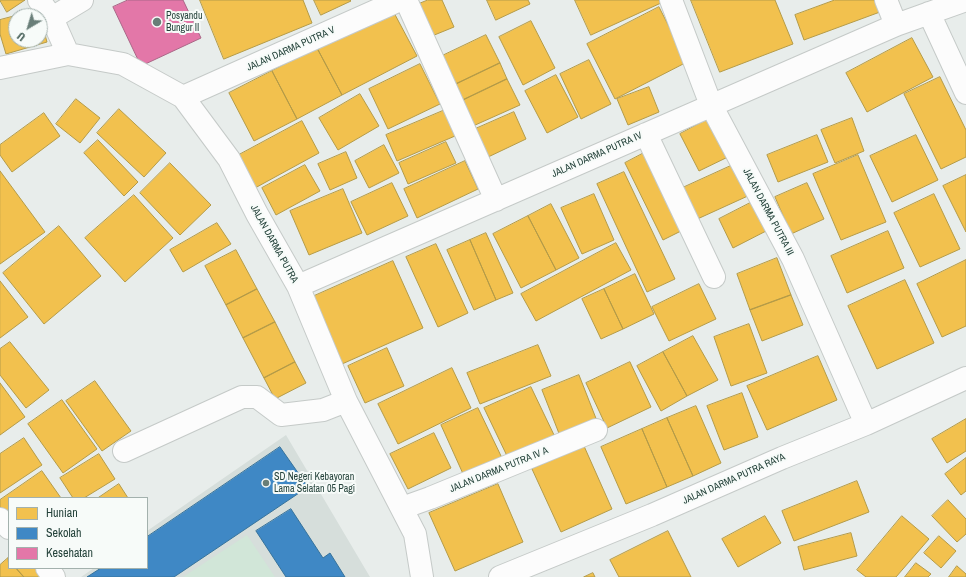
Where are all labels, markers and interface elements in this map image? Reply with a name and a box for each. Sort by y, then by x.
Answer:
north arrow [8,8,48,48]
place label: Posyandu Bungur II [166,10,202,34]
marker: Posyandu Bungur II [151,16,163,28]
street label: JALAN DARMA PUTRA V [245,24,337,74]
text: U [14,29,28,44]
street label: JALAN DARMA PUTRA IV [550,130,644,180]
street label: JALAN DARMA PUTRA III [740,167,796,257]
street label: JALAN DARMA PUTRA [248,203,300,285]
street label: JALAN DARMA PUTRA IV A [448,445,550,495]
street label: JALAN DARMA PUTRA RAYA [681,451,787,507]
place label: SD Negeri Kebayoran Lama Selatan 05 Pagi [274,471,355,494]
marker: SD Negeri Kebayoran Lama Selatan 05 Pagi [261,478,271,488]
legend [8,497,148,569]
text: Hunian [46,505,78,521]
text: Sekolah [46,525,82,541]
text: Kesehatan [46,545,93,561]

